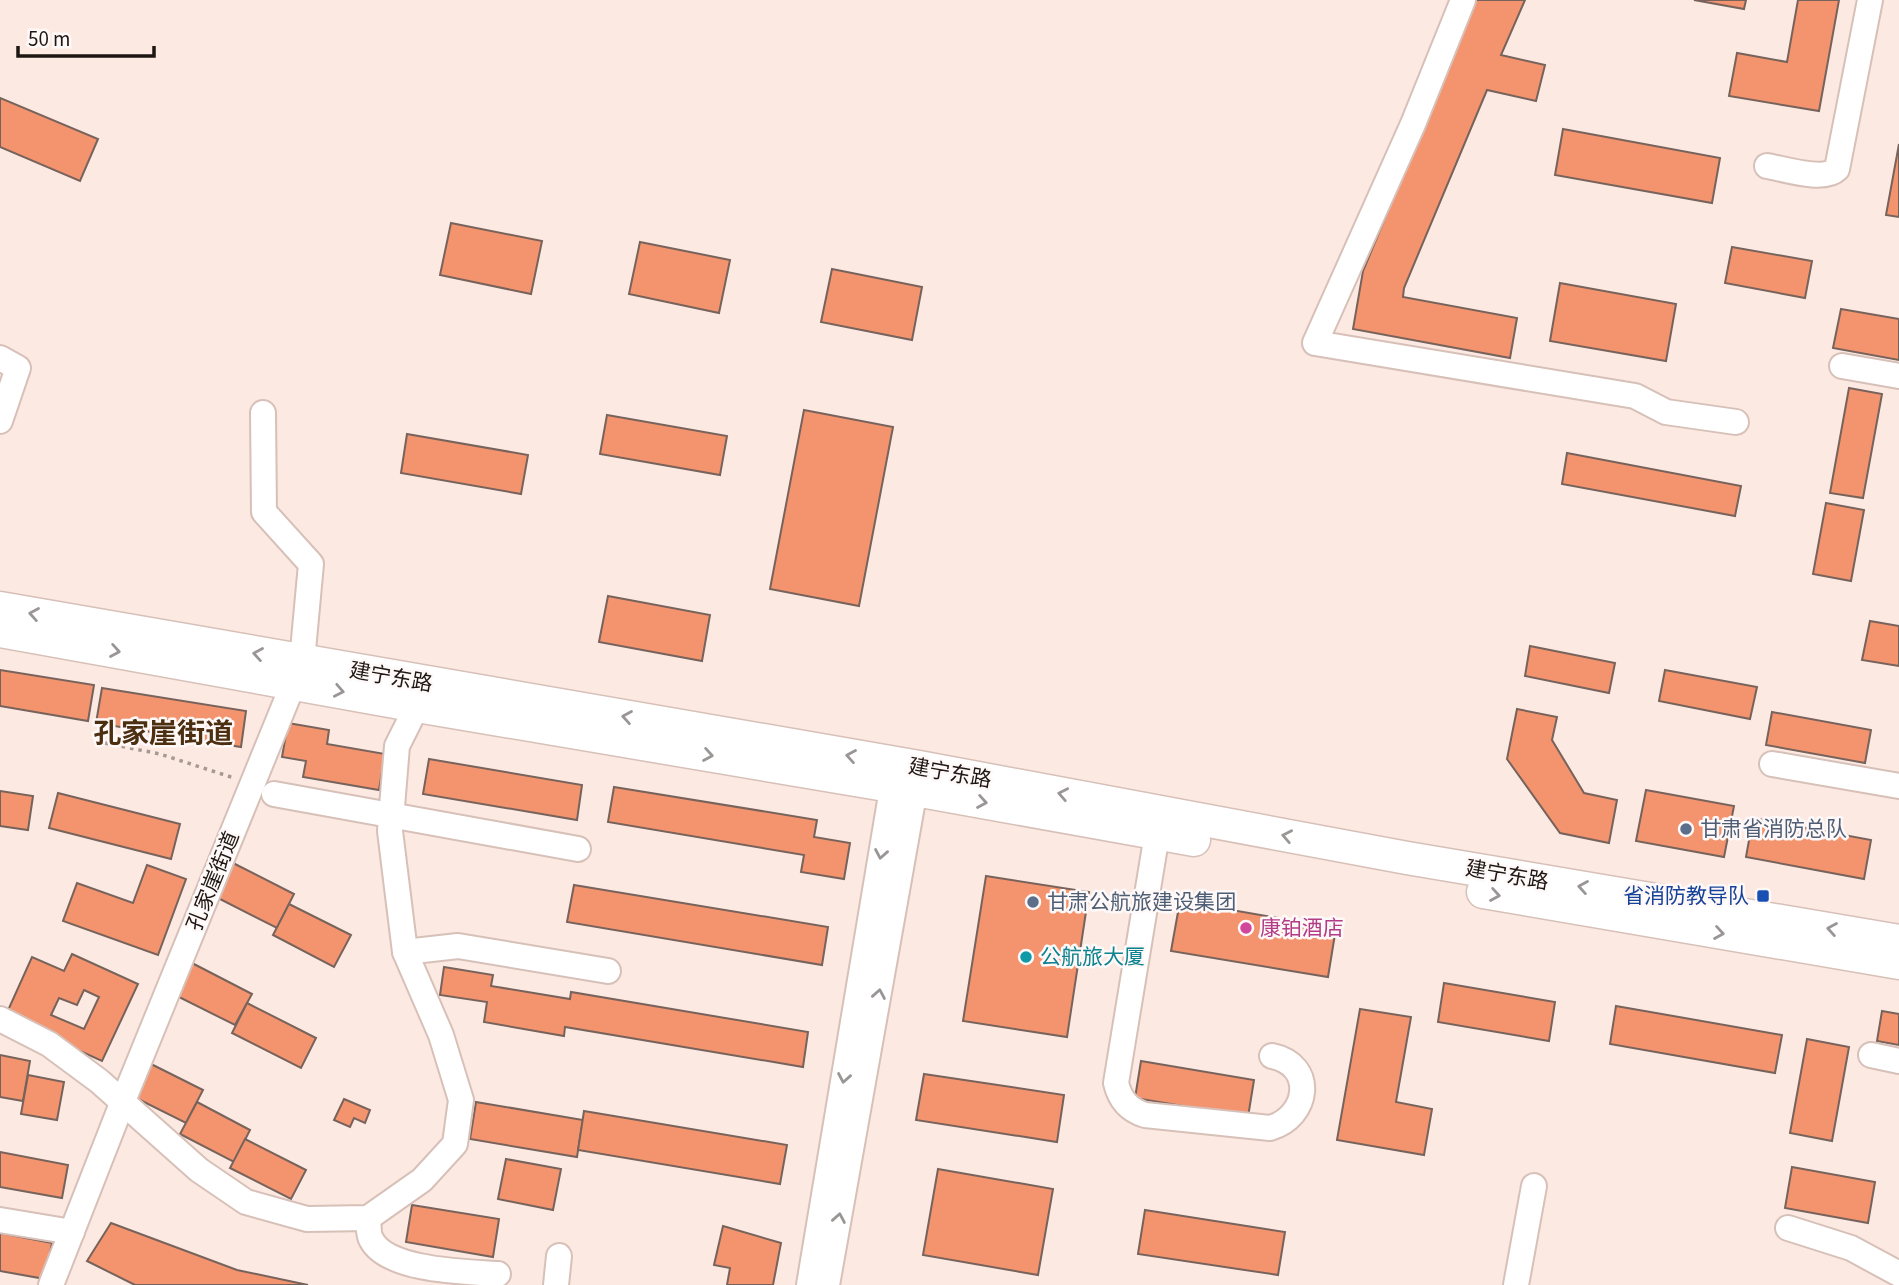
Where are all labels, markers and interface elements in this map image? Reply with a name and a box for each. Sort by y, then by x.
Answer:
scale bar [18,14,154,58]
text: 50 m [28,24,70,54]
one-way arrow [28,607,40,622]
one-way arrow [110,643,121,658]
one-way arrow [252,647,264,662]
street label: 建宁东路 [347,655,435,699]
one-way arrow [333,683,345,698]
one-way arrow [621,710,633,725]
district label: 孔家崖街道 [93,714,233,754]
one-way arrow [702,747,714,762]
one-way arrow [845,749,857,764]
street label: 建宁东路 [906,751,994,795]
one-way arrow [1057,787,1069,802]
one-way arrow [976,794,988,809]
place label: 甘肃省消防总队 [1700,814,1847,844]
marker: 甘肃省消防总队 [1678,821,1694,837]
street label: 孔家崖街道 [179,827,247,935]
one-way arrow [1281,829,1293,844]
one-way arrow [874,848,889,859]
street label: 建宁东路 [1463,853,1551,897]
one-way arrow [1577,881,1589,896]
place label: 省消防教导队 [1623,881,1749,911]
one-way arrow [1489,886,1501,901]
place label: 甘肃公航旅建设集团 [1047,887,1236,917]
marker: 省消防教导队 [1755,888,1771,904]
marker: 甘肃公航旅建设集团 [1025,894,1041,910]
place label: 康铂酒店 [1260,913,1344,943]
marker: 康铂酒店 [1238,920,1254,936]
one-way arrow [1826,922,1838,937]
one-way arrow [1713,925,1725,940]
place label: 公航旅大厦 [1040,942,1145,972]
marker: 公航旅大厦 [1018,949,1034,965]
one-way arrow [870,988,885,1000]
one-way arrow [837,1072,852,1084]
one-way arrow [831,1212,846,1224]

